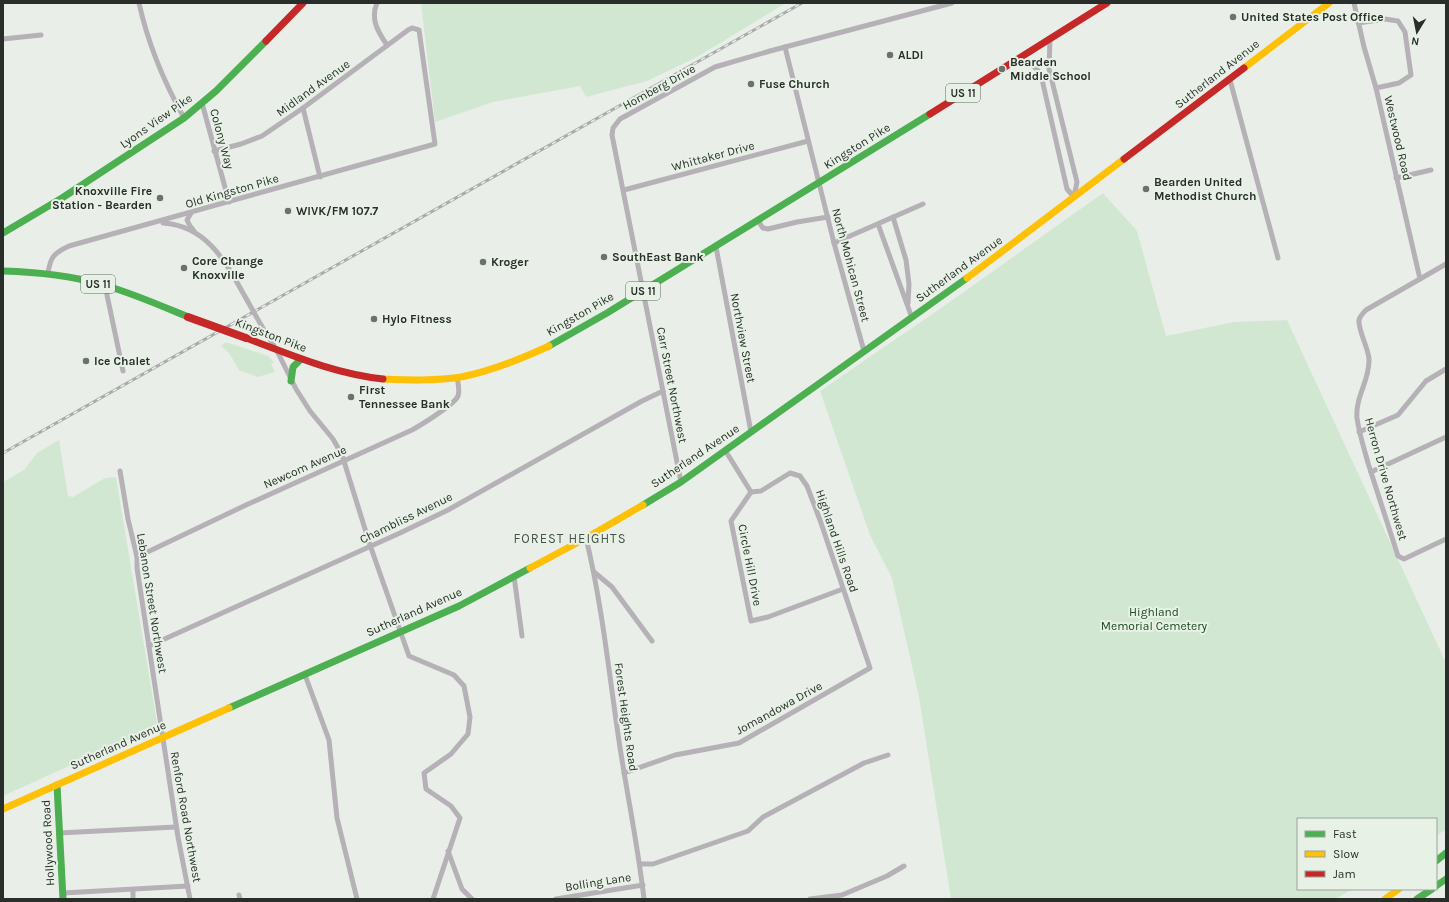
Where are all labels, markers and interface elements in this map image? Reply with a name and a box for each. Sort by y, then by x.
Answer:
place label: United States Post Office [1241,10,1384,24]
marker: United States Post Office [1228,12,1238,22]
north arrow [1397,12,1437,52]
text: N [1410,34,1420,48]
street label: Sutherland Avenue [1172,37,1262,111]
place label: ALDI [898,48,923,62]
marker: ALDI [885,50,895,60]
place label: Bearden Middle School [1010,55,1091,83]
street label: Midland Avenue [273,57,353,119]
street label: Homberg Drive [620,61,698,113]
marker: Bearden Middle School [997,64,1007,74]
place label: Fuse Church [759,77,830,91]
marker: Fuse Church [746,79,756,89]
road number: US 11 [946,84,980,102]
street label: Lyons View Pike [117,91,195,151]
street label: Westwood Road [1381,94,1415,182]
street label: Colony Way [207,107,237,171]
street label: Kingston Pike [821,120,893,172]
street label: Whittaker Drive [670,138,756,174]
street label: Old Kingston Pike [184,171,280,211]
place label: Bearden United Methodist Church [1154,175,1256,203]
place label: Knoxville Fire Station - Bearden [52,184,152,212]
marker: Bearden United Methodist Church [1141,184,1151,194]
marker: Knoxville Fire Station - Bearden [155,193,165,203]
place label: WIVK/FM 107.7 [296,204,378,218]
marker: WIVK/FM 107.7 [283,206,293,216]
street label: North Mohican Street [829,207,873,324]
street label: Sutherland Avenue [913,233,1005,305]
place label: SouthEast Bank [612,250,704,264]
marker: SouthEast Bank [599,252,609,262]
place label: Core Change Knoxville [192,254,263,282]
place label: Kroger [491,255,529,269]
marker: Kroger [478,257,488,267]
marker: Core Change Knoxville [179,263,189,273]
road number: US 11 [81,275,115,293]
road number: US 11 [626,282,660,300]
street label: Kingston Pike [544,289,616,339]
street label: Northview Street [727,292,759,385]
place label: Hylo Fitness [382,312,452,326]
marker: Hylo Fitness [369,314,379,324]
street label: Kingston Pike [233,315,309,355]
street label: Carr Street Northwest [654,326,690,445]
place label: Ice Chalet [94,354,151,368]
marker: Ice Chalet [81,356,91,366]
place label: First Tennessee Bank [359,383,450,411]
marker: First Tennessee Bank [346,392,356,402]
street label: Herron Drive Northwest [1362,416,1410,542]
street label: Sutherland Avenue [648,421,742,491]
street label: Newcom Avenue [261,442,349,492]
street label: Highland Hills Road [813,488,861,594]
street label: Chambliss Avenue [357,489,455,547]
street label: Circle Hill Drive [735,523,765,607]
district label: FOREST HEIGHTS [514,531,627,546]
street label: Lebanon Street Northwest [134,532,170,675]
street label: Sutherland Avenue [364,585,464,639]
park label: Highland Memorial Cemetery [1101,605,1208,633]
street label: Forest Heights Road [611,662,641,772]
street label: Jomandowa Drive [733,679,825,737]
street label: Sutherland Avenue [68,718,168,772]
street label: Renford Road Northwest [168,750,205,884]
street label: Hollywood Road [39,800,57,886]
legend [1297,818,1437,890]
text: Fast [1333,827,1357,841]
text: Slow [1333,847,1359,861]
text: Jam [1333,867,1356,881]
street label: Bolling Lane [564,870,632,894]

